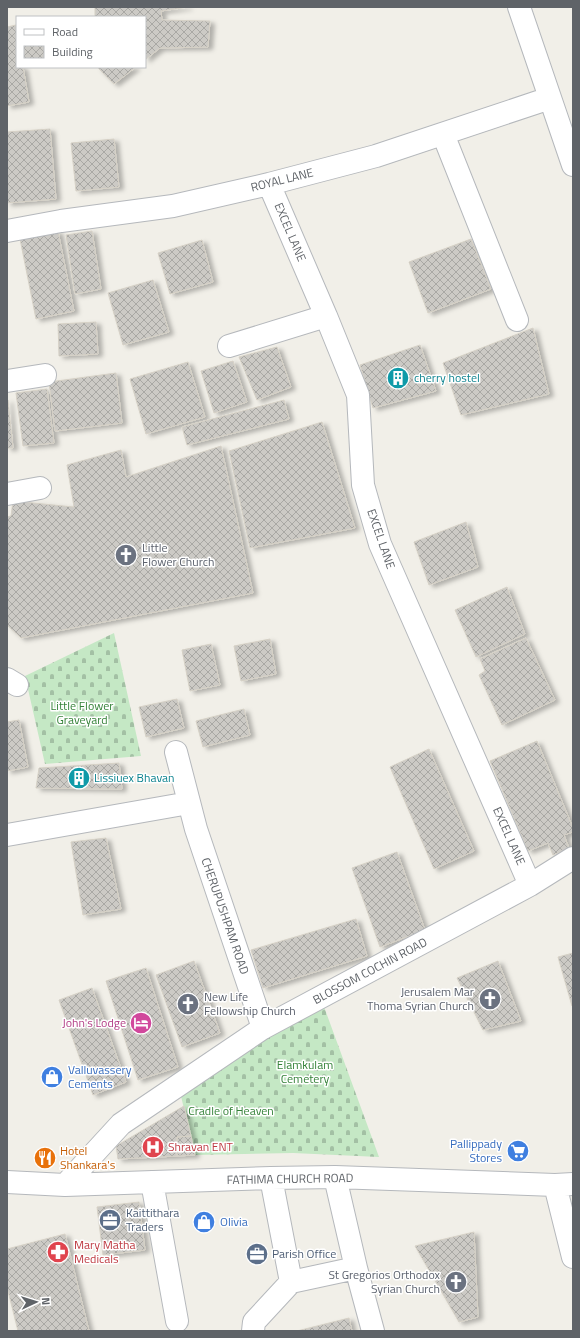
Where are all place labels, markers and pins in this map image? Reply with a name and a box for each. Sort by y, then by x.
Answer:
building icon: cherry hostel [385,365,411,391]
place label: cherry hostel [414,368,480,387]
place label: Little Flower Church [142,538,214,571]
church icon: Little Flower Church [113,542,139,568]
building icon: Lissiuex Bhavan [66,765,92,791]
place label: Lissiuex Bhavan [94,768,175,787]
place label: Jerusalem Mar Thoma Syrian Church [367,982,474,1015]
church icon: Jerusalem Mar Thoma Syrian Church [477,986,503,1012]
place label: New Life Fellowship Church [204,987,296,1020]
church icon: New Life Fellowship Church [175,991,201,1017]
hotel icon: John's Lodge [128,1010,154,1036]
place label: John's Lodge [62,1013,126,1032]
place label: Valluvassery Cements [68,1060,132,1093]
shop icon: Valluvassery Cements [39,1064,65,1090]
hospital icon: Shravan ENT [140,1134,166,1160]
place label: Pallippady Stores [450,1134,502,1167]
place label: Shravan ENT [168,1137,234,1156]
supermarket icon: Pallippady Stores [505,1138,531,1164]
place label: Hotel Shankara's [60,1141,116,1174]
restaurant icon: Hotel Shankara's [32,1145,58,1171]
place label: Kaittithara Traders [126,1203,179,1236]
office icon: Kaittithara Traders [97,1207,123,1233]
shop icon: Olivia [191,1209,217,1235]
place label: Olivia [220,1212,248,1231]
place label: Mary Matha Medicals [74,1235,135,1268]
pharmacy icon: Mary Matha Medicals [45,1239,71,1265]
office icon: Parish Office [244,1241,270,1267]
place label: Parish Office [272,1244,336,1263]
place label: St Gregorios Orthodox Syrian Church [328,1265,441,1298]
church icon: St Gregorios Orthodox Syrian Church [443,1269,469,1295]

